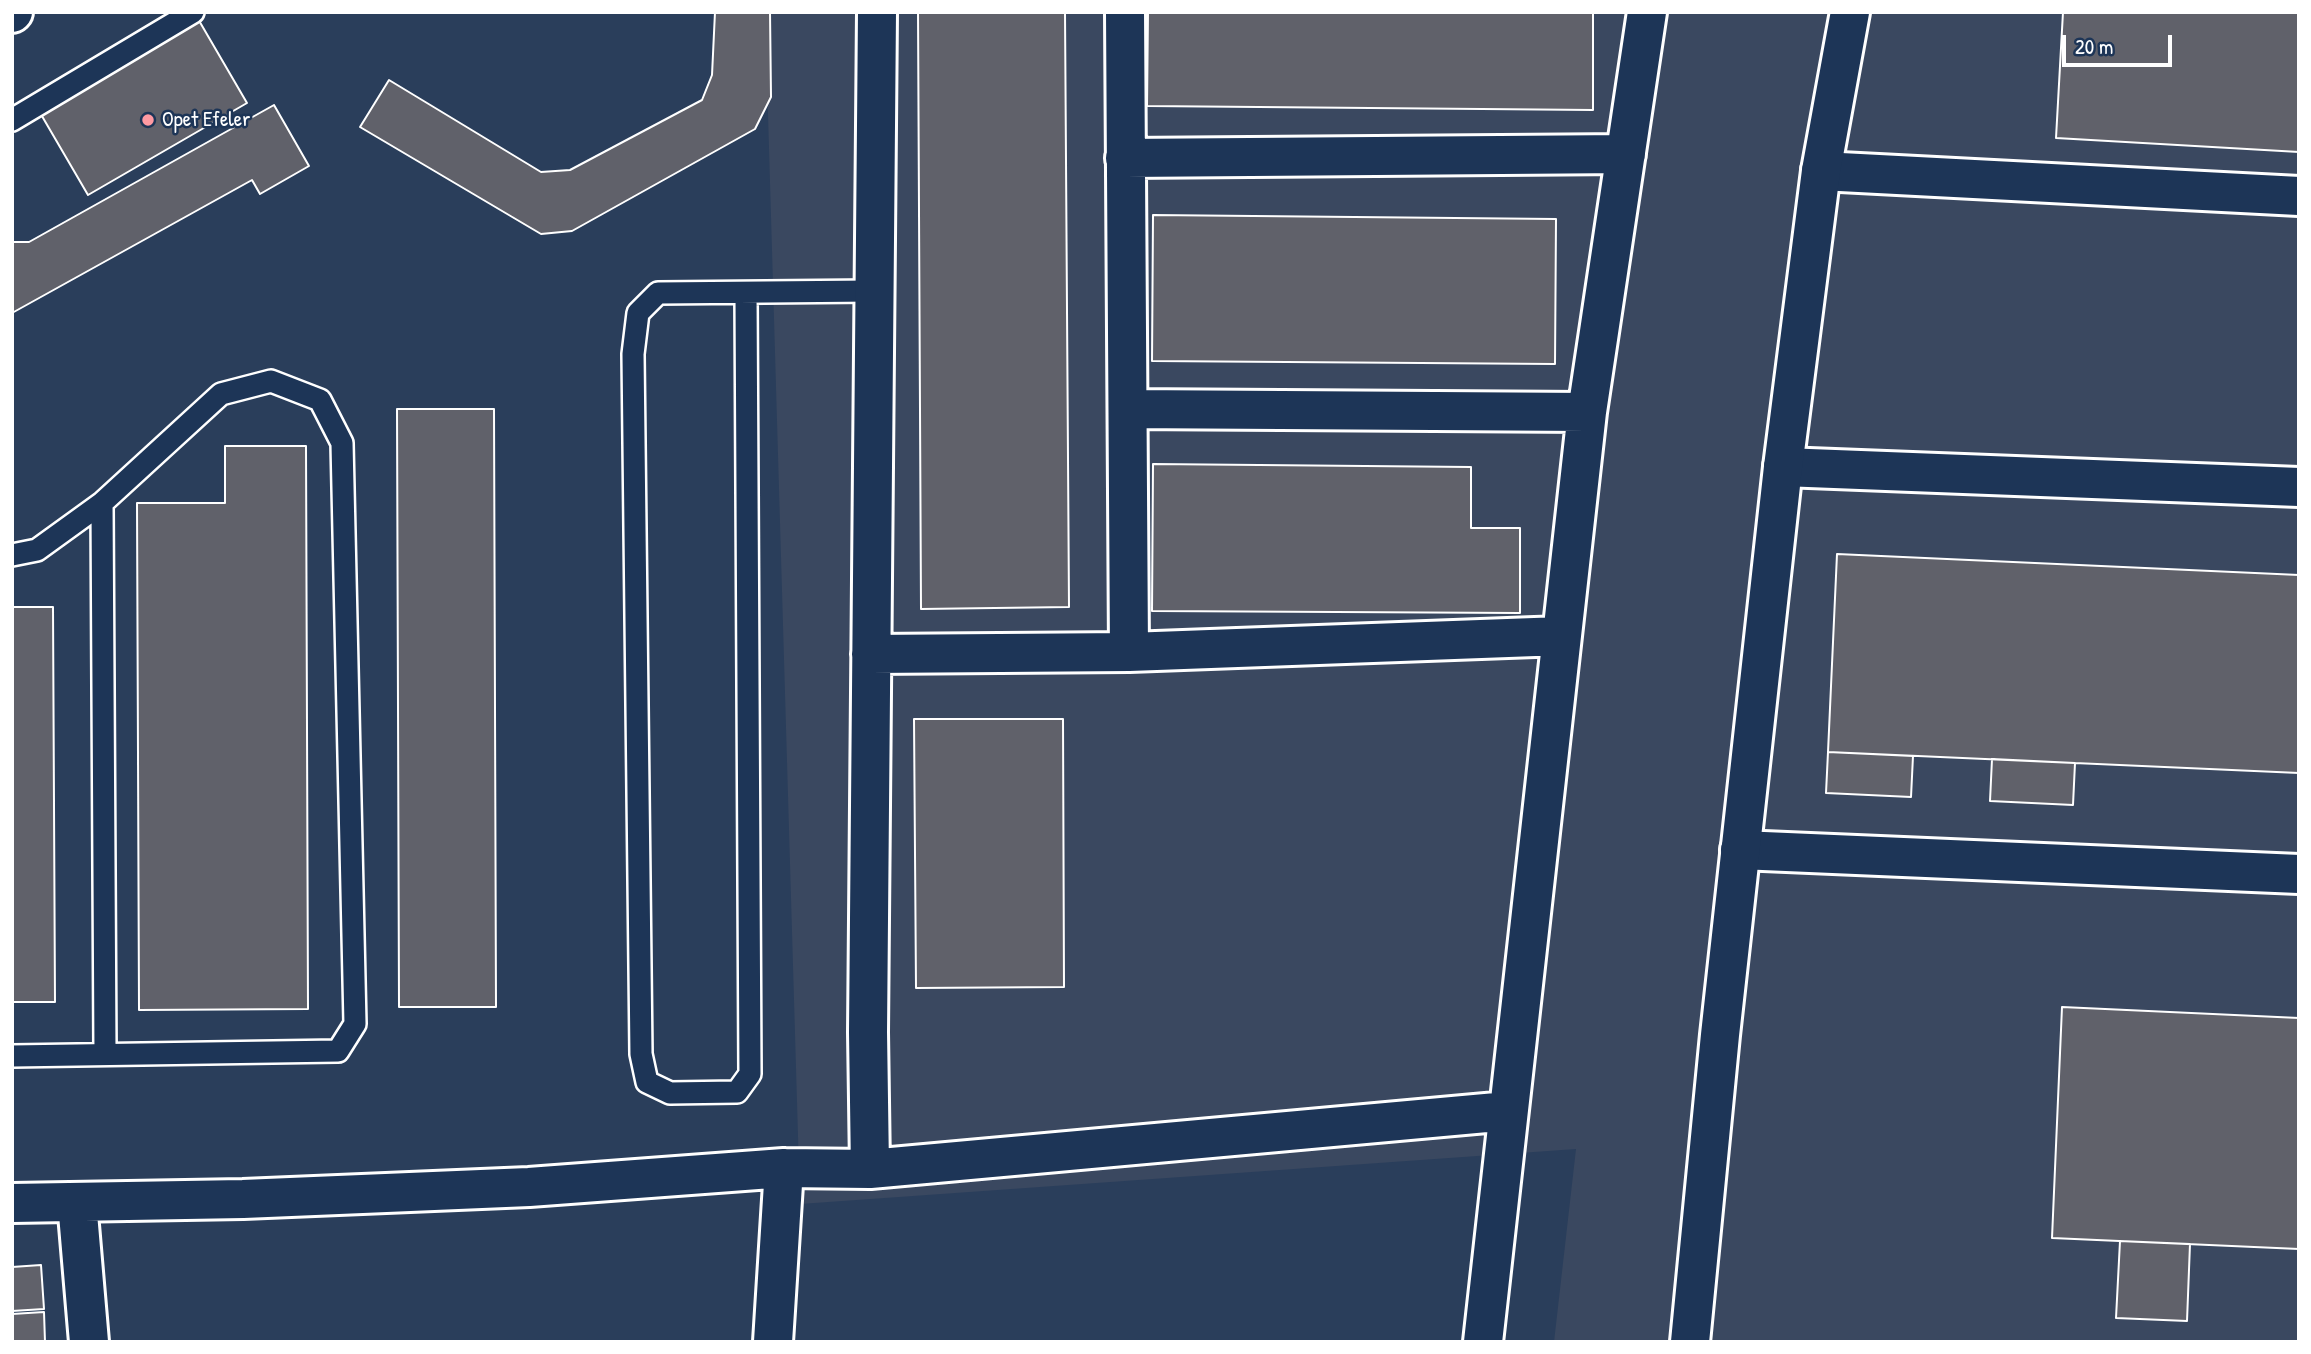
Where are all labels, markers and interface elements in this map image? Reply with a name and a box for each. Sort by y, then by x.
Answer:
scale bar [2066,21,2176,65]
text: 20 m [2075,32,2113,61]
place label: Opet Efeler [162,107,250,133]
marker: Opet Efeler [140,112,156,128]

